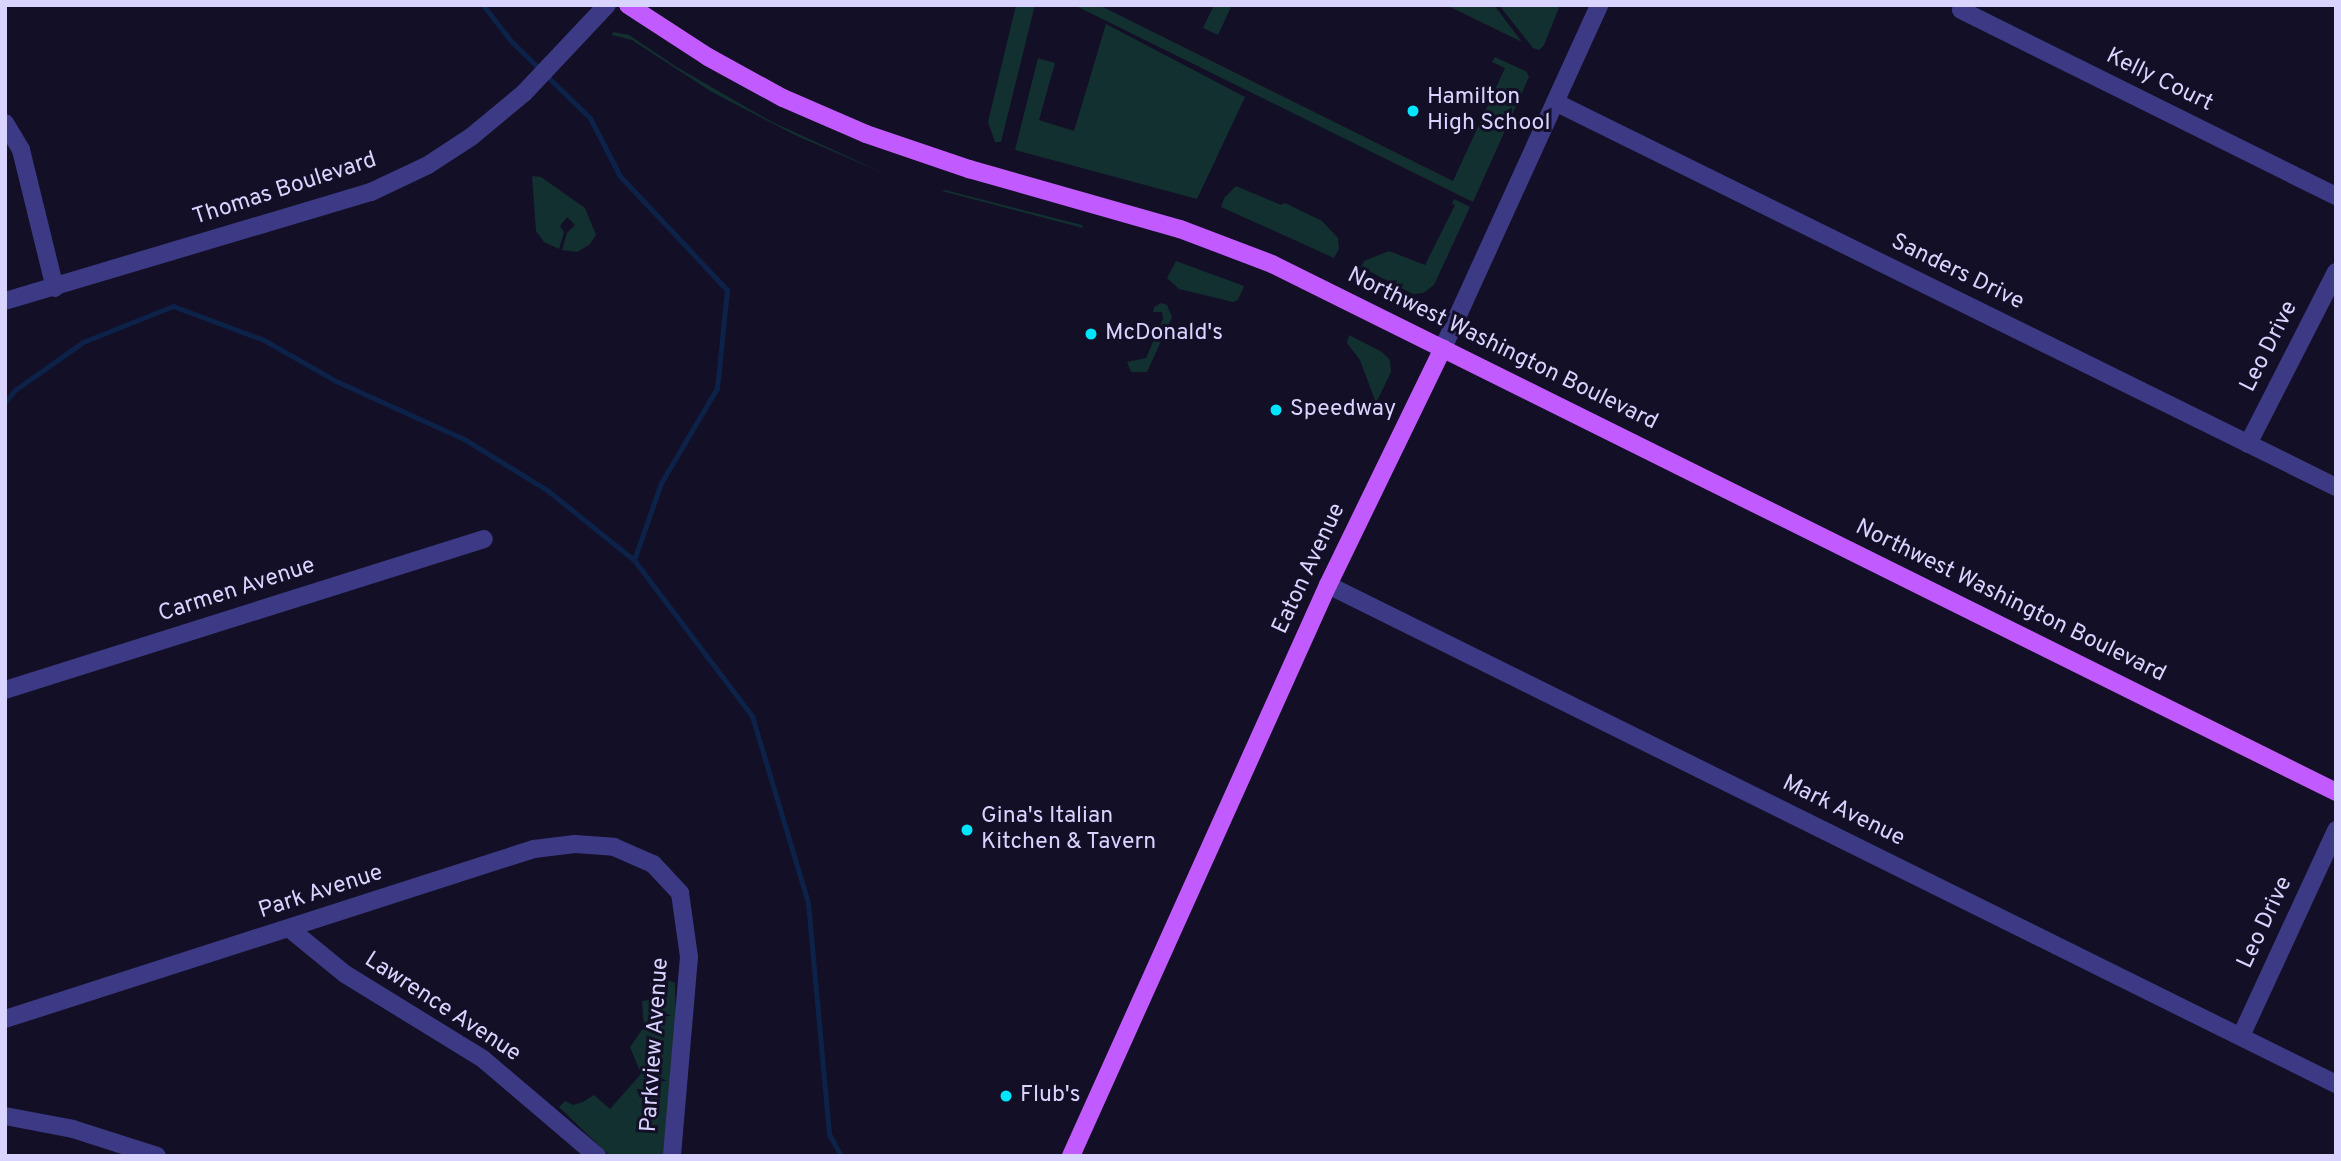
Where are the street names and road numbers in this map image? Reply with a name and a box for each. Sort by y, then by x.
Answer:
street label: Kelly Court [2101,43,2217,119]
street label: Thomas Boulevard [190,147,380,233]
street label: Sanders Drive [1886,229,2028,317]
street label: Northwest Washington Boulevard [1342,263,1662,437]
street label: Leo Drive [2235,297,2305,397]
street label: Eaton Avenue [1268,499,1352,639]
street label: Northwest Washington Boulevard [1850,515,2170,689]
street label: Carmen Avenue [155,553,319,629]
street label: Mark Avenue [1777,770,1909,854]
street label: Park Avenue [255,860,387,926]
street label: Leo Drive [2233,873,2299,973]
street label: Lawrence Avenue [358,947,526,1069]
street label: Parkview Avenue [636,956,676,1134]

